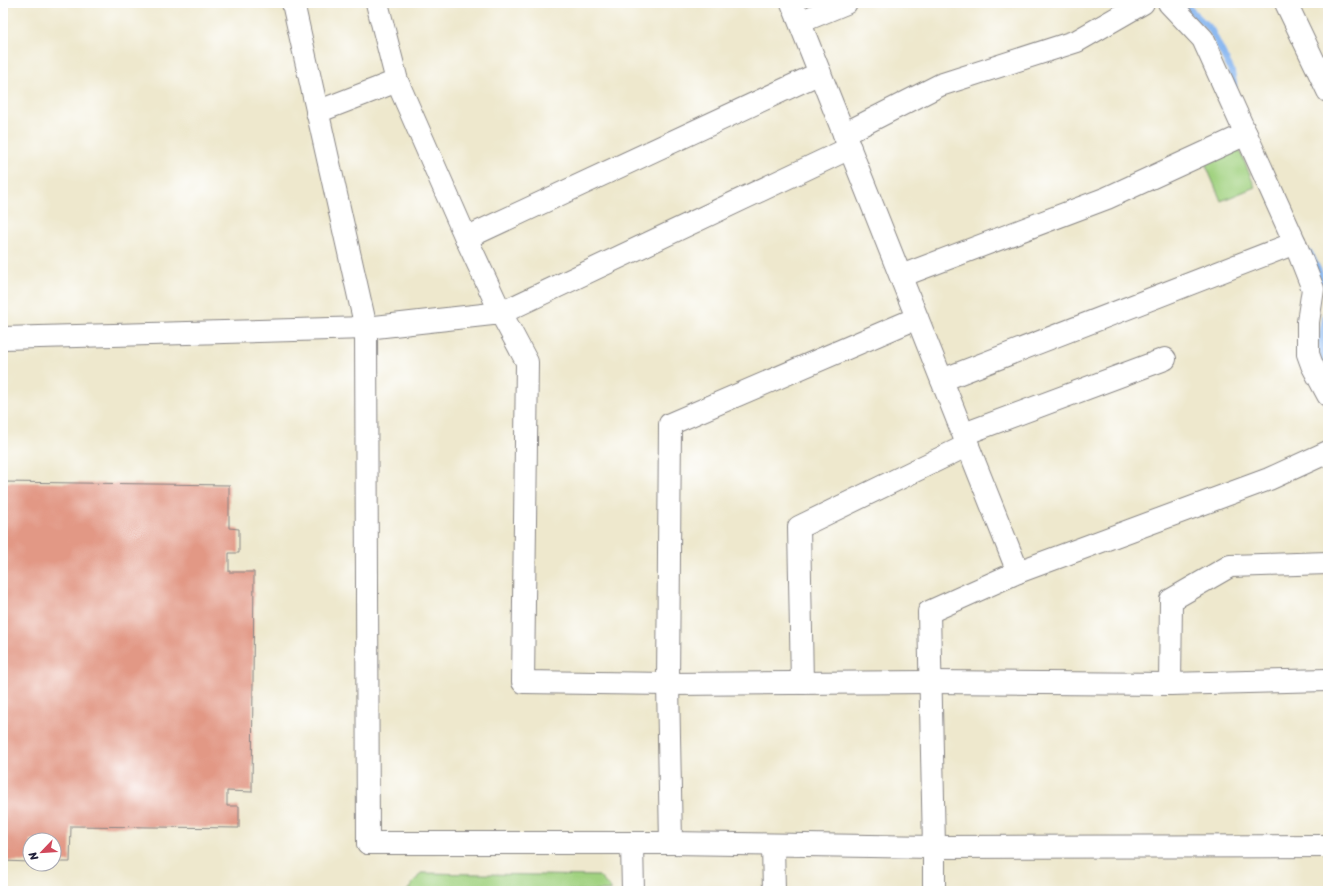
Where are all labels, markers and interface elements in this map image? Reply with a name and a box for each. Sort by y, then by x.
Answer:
north arrow [22,832,62,872]
text: N [23,848,44,864]

